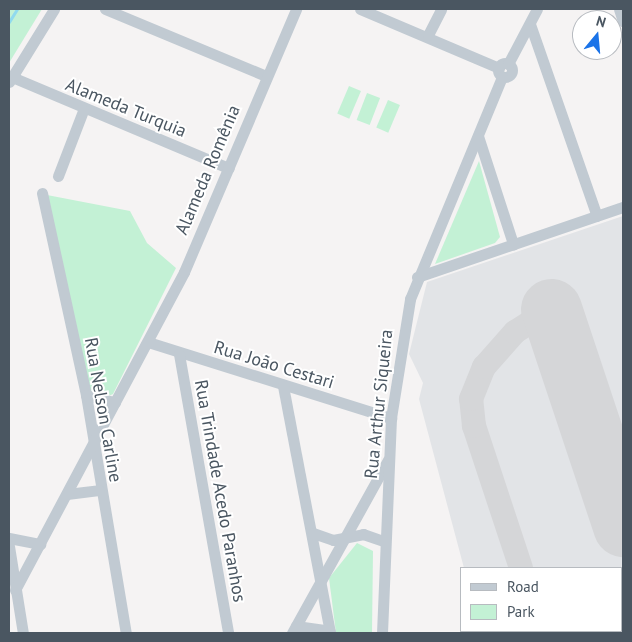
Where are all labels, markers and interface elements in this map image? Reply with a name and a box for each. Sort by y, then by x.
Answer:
north arrow [572,10,622,60]
text: N [594,12,608,32]
street label: Alameda Turquia [62,74,190,142]
street label: Alameda Romênia [171,102,245,238]
street label: Rua Arthur Siqueira [360,328,398,480]
street label: Rua Nelson Carline [80,336,126,484]
street label: Rua João Cestari [211,336,337,394]
street label: Rua Trindade Acedo Paranhos [190,377,250,605]
legend [460,567,622,632]
text: Road [507,577,539,596]
text: Park [507,602,535,621]

